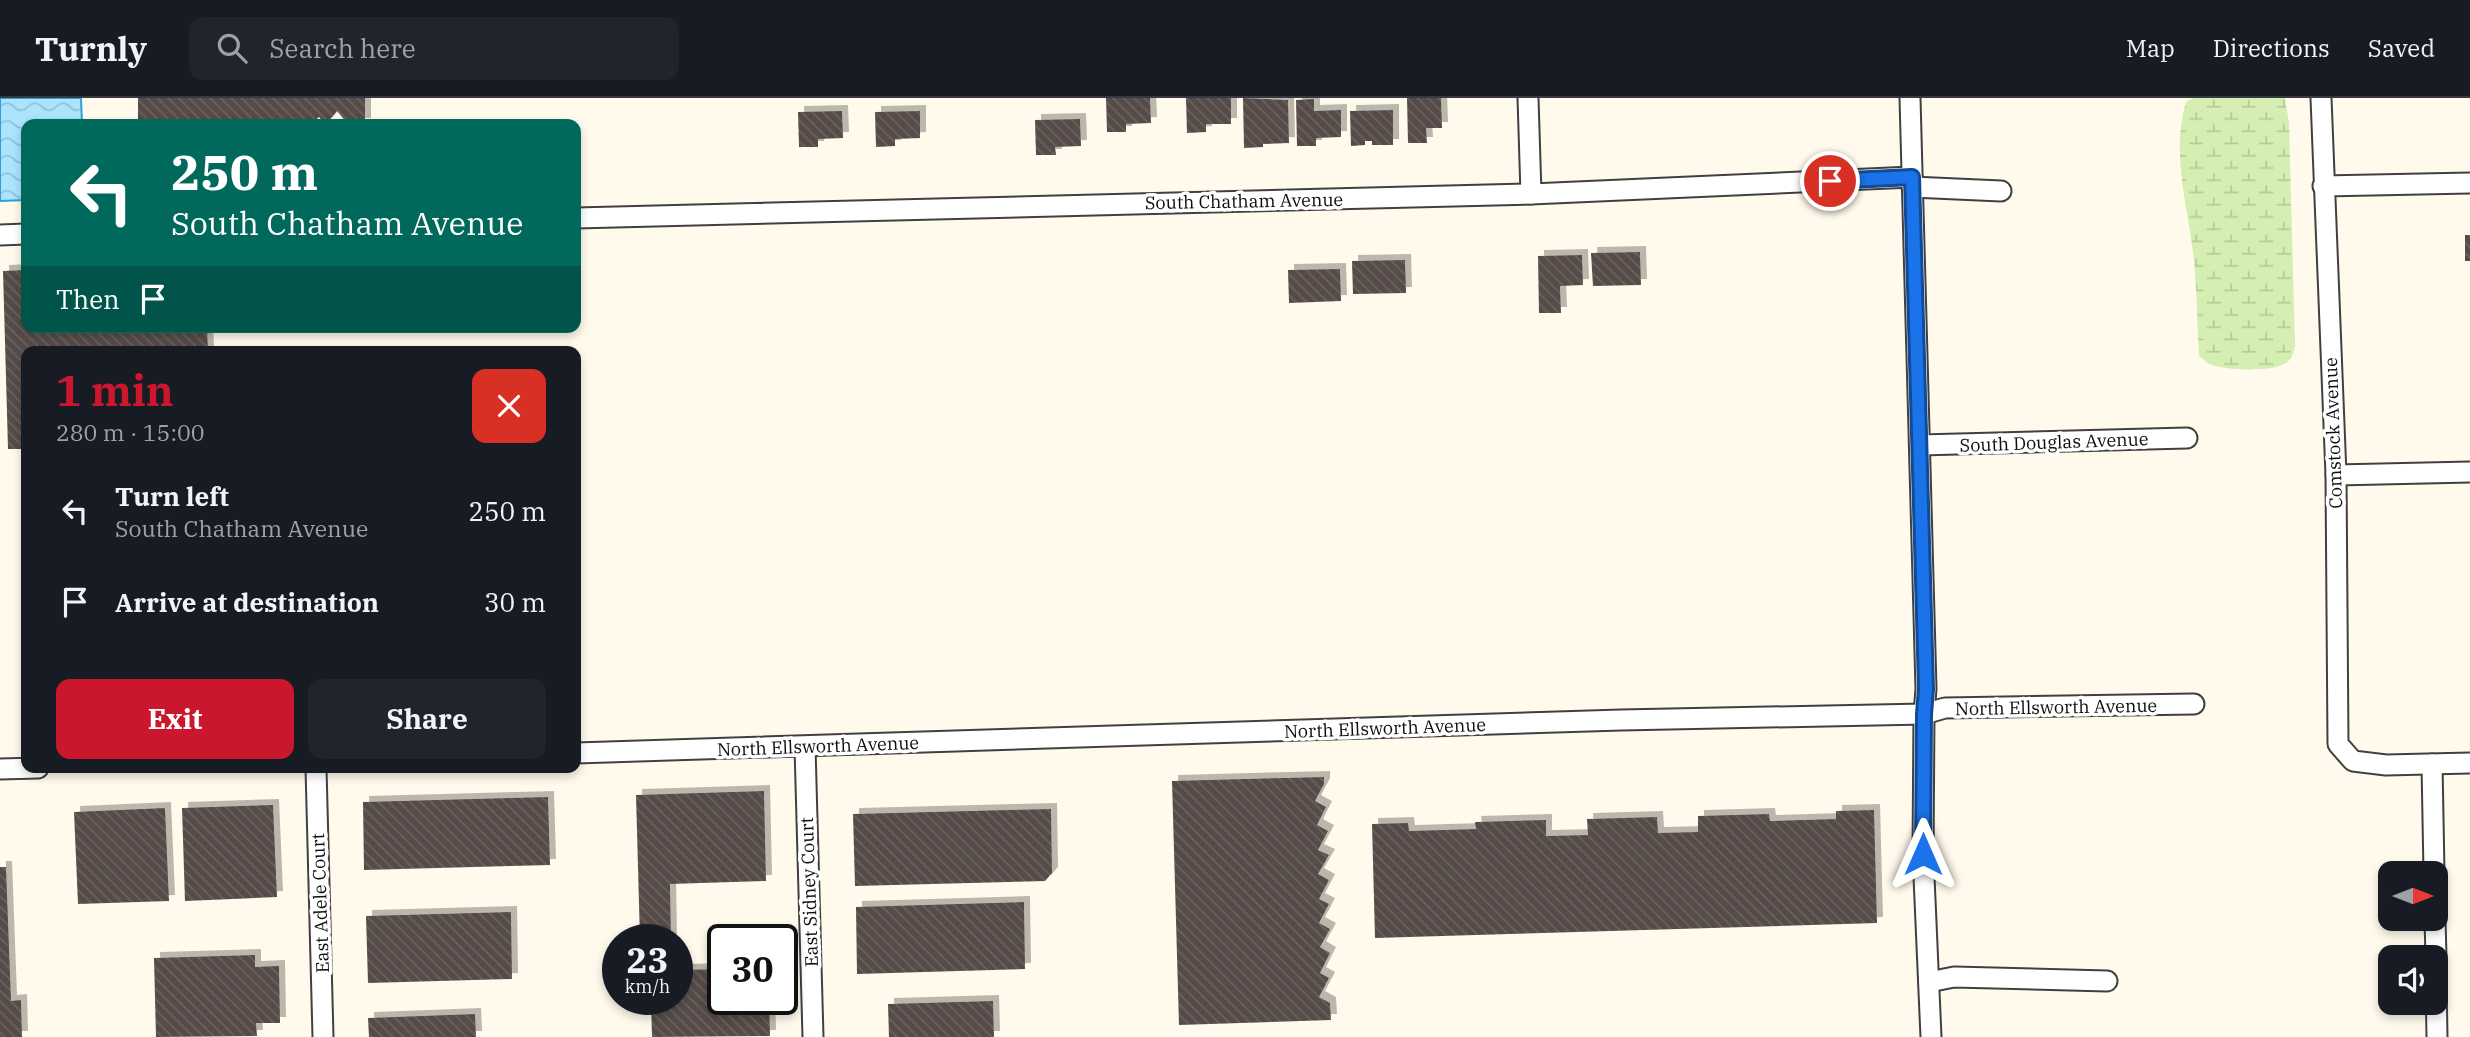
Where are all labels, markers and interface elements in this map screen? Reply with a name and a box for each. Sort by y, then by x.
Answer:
search box [189,17,679,80]
text: Turnly [35,27,147,70]
icon: search [213,29,251,67]
text: Search here [269,31,416,65]
text: Map [2126,32,2175,64]
text: Directions [2213,32,2330,64]
text: Saved [2368,32,2435,64]
text: 250 m [171,140,318,203]
icon: left [56,147,147,238]
pin [1800,151,1860,211]
icon: arrive [1811,162,1849,200]
street label: South Chatham Avenue [1145,188,1343,214]
text: South Chatham Avenue [171,202,523,244]
icon: arrive [134,280,172,318]
text: Then [56,282,120,316]
street label: Comstock Avenue [2319,357,2347,509]
text: 1 min [56,363,174,418]
button: close [472,369,546,443]
text: 280 m · 15:00 [56,417,205,447]
street label: South Douglas Avenue [1959,427,2149,457]
text: Turn left [115,479,229,513]
icon: left [56,492,94,530]
text: 250 m [468,494,546,528]
text: South Chatham Avenue [115,513,368,543]
icon: arrive [56,583,94,621]
text: Arrive at destination [115,585,379,619]
text: 30 m [484,585,546,619]
button: Exit [56,679,294,759]
button: Share [308,679,546,759]
street label: North Ellsworth Avenue [1955,694,2157,720]
street label: North Ellsworth Avenue [1284,713,1486,743]
street label: North Ellsworth Avenue [717,731,919,761]
street label: East Sidney Court [795,817,823,967]
position arrow [1886,817,1960,891]
street label: East Adele Court [306,833,334,973]
north arrow [2378,861,2448,931]
map controls [2378,861,2448,1015]
speed limit sign: 30 [707,924,798,1015]
text: 23 [626,937,669,983]
button: sound [2378,945,2448,1015]
text: km/h [625,975,670,998]

